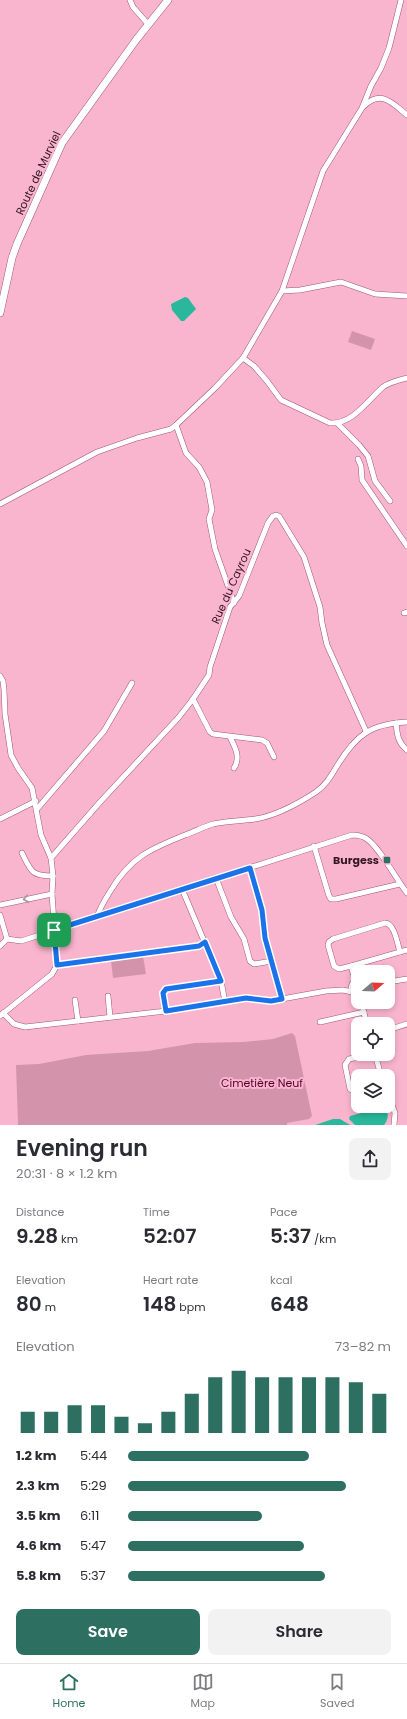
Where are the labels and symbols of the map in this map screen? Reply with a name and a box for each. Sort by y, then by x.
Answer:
street label: Route de Murviel [12,128,64,218]
street label: Rue du Cayrou [207,546,255,626]
place label: Burgess [333,852,379,868]
marker: Burgess [382,855,392,865]
one-way arrow [23,894,29,903]
pin [37,913,71,947]
north arrow [351,965,395,1009]
park label: Cimetière Neuf [221,1075,303,1091]

